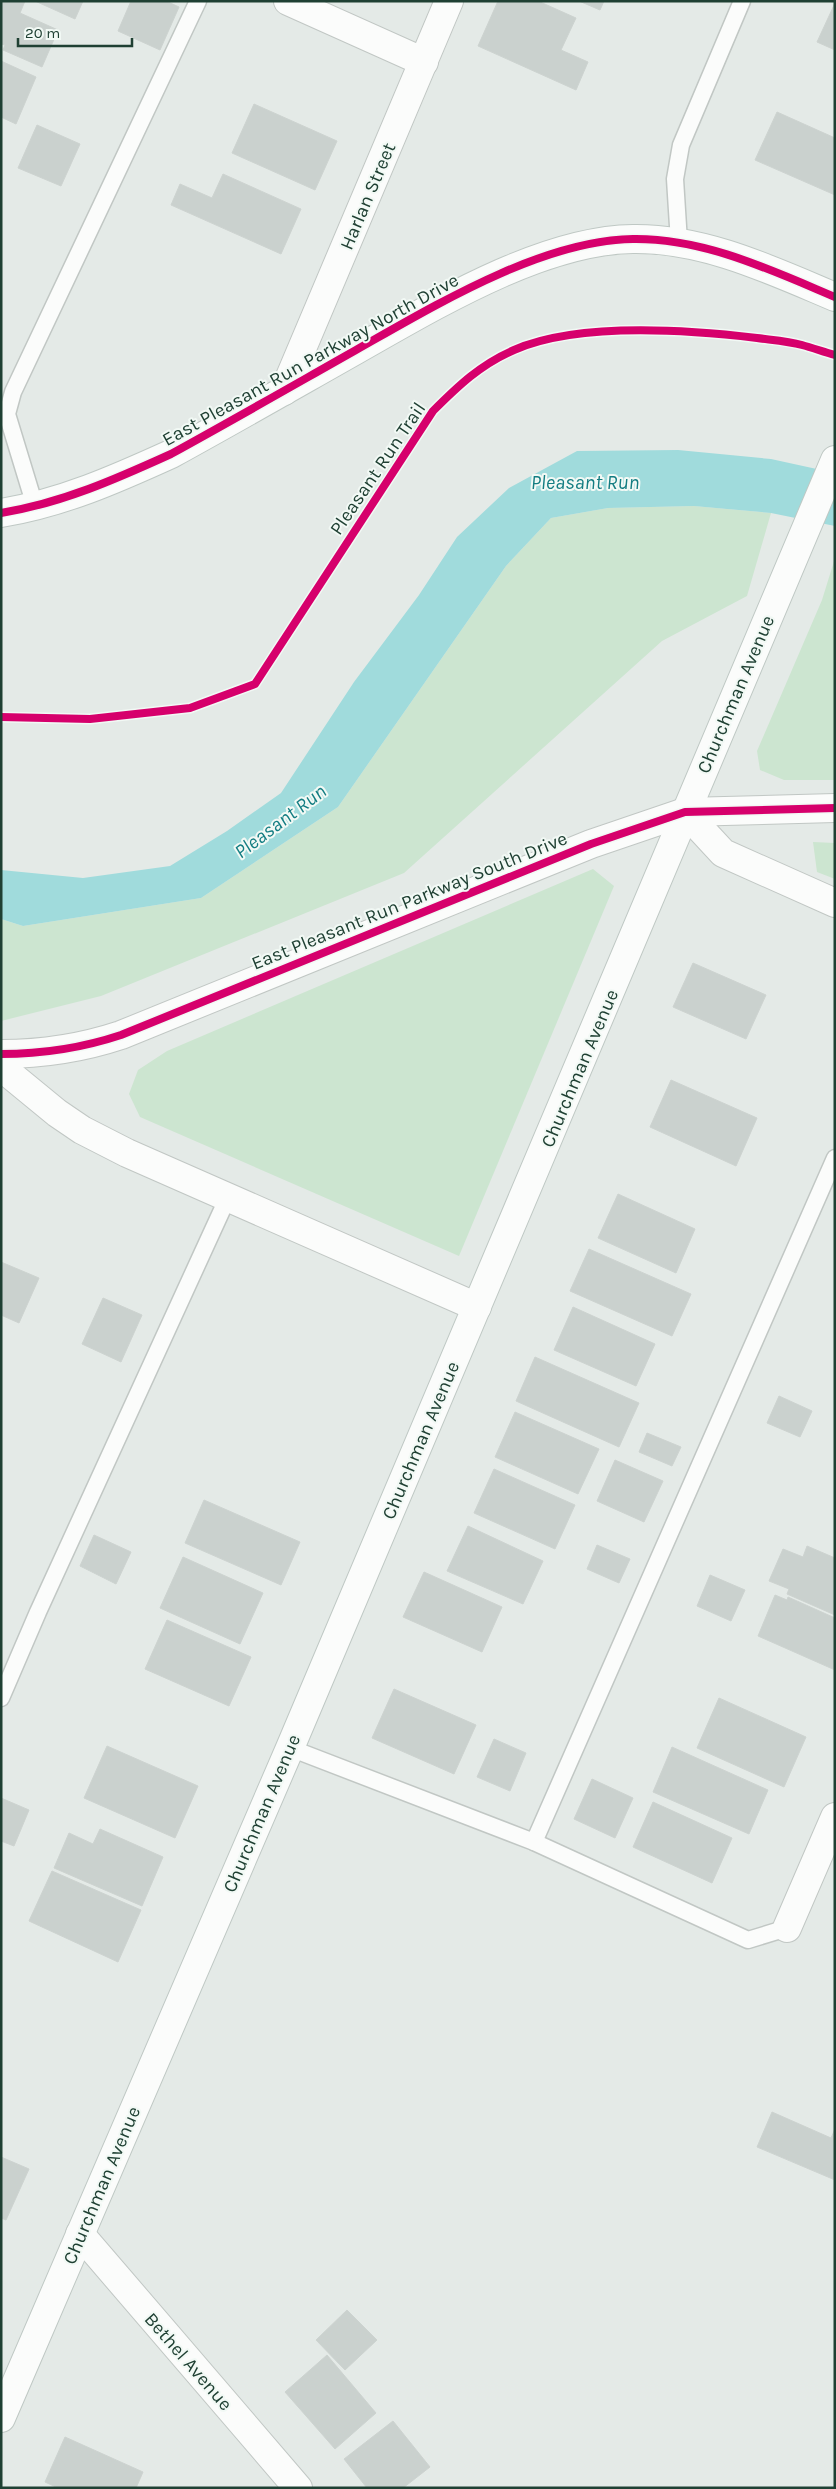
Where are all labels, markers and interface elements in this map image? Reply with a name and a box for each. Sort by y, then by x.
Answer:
scale bar [18,15,131,47]
text: 20 m [25,24,60,42]
street label: Harlan Street [336,140,400,253]
street label: East Pleasant Run Parkway North Drive [158,269,462,451]
street label: Pleasant Run Trail [325,398,430,539]
water label: Pleasant Run [531,471,639,494]
street label: Churchman Avenue [693,612,779,777]
water label: Pleasant Run [230,780,331,863]
street label: East Pleasant Run Parkway South Drive [248,827,570,975]
street label: Churchman Avenue [537,986,623,1151]
street label: Churchman Avenue [378,1358,464,1523]
street label: Churchman Avenue [219,1731,305,1896]
street label: Churchman Avenue [59,2103,145,2268]
street label: Bethel Avenue [140,2308,237,2415]

